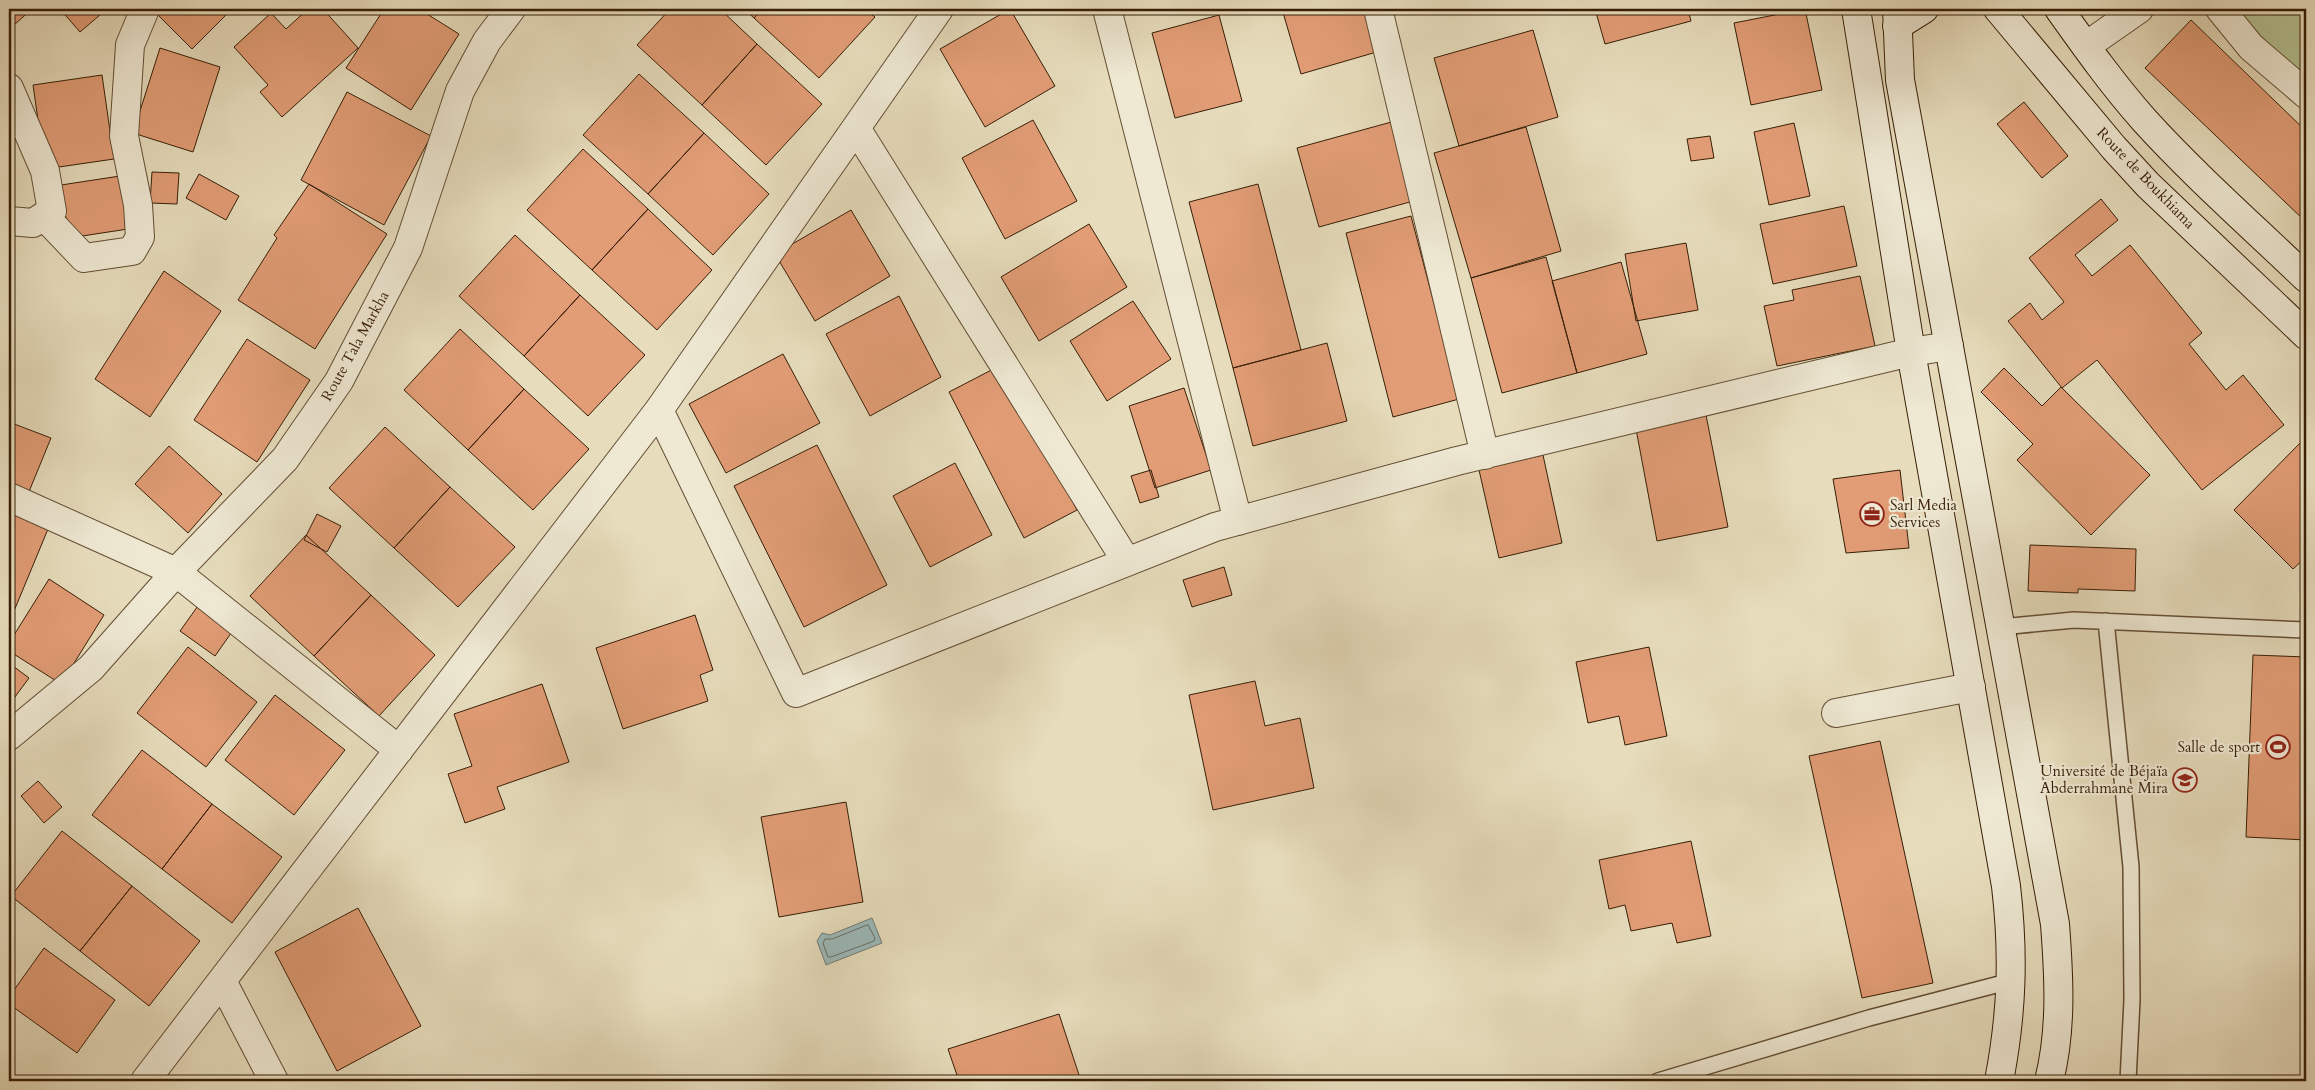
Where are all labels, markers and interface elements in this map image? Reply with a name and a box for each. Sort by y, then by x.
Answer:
street label: Route de Boukhiama [2092,123,2200,233]
street label: Route Tala Markha [316,287,394,405]
place label: Sarl Media Services [1890,495,1957,532]
office icon: Sarl Media Services [1859,501,1885,527]
sports icon: Salle de sport [2265,734,2291,760]
place label: Salle de sport [2177,737,2260,757]
place label: Université de Béjaïa Abderrahmane Mira [2040,761,2169,798]
school or university icon: Université de Béjaïa Abderrahmane Mira [2172,767,2198,793]

